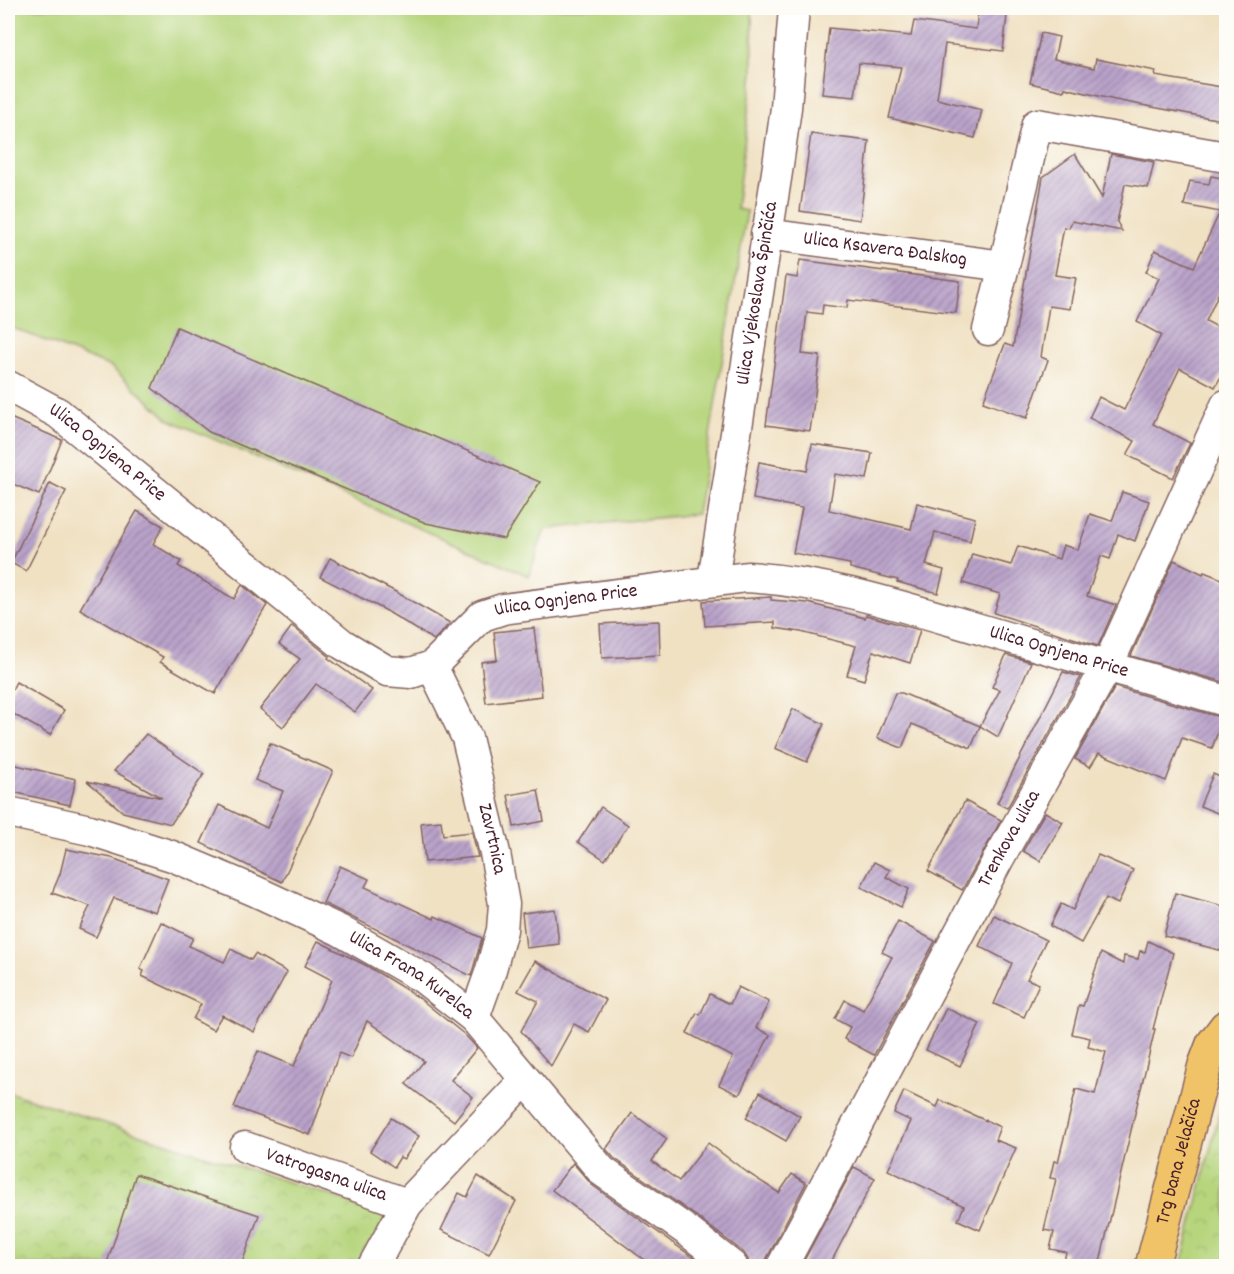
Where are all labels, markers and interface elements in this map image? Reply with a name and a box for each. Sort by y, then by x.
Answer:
street label: Ulica Vjekoslava Špinčića [730,199,786,387]
street label: Ulica Ksavera Đalskog [801,225,969,275]
street label: Ulica Ognjena Price [44,396,172,509]
street label: Ulica Ognjena Price [491,577,639,625]
street label: Ulica Ognjena Price [986,619,1132,686]
street label: Trenkova ulica [972,785,1049,893]
street label: Zavrtnica [470,801,513,877]
street label: Ulica Frana Kurelca [343,924,480,1027]
street label: Trg bana Jelačića [1149,1095,1210,1228]
street label: Vatrogasna ulica [262,1141,391,1210]

